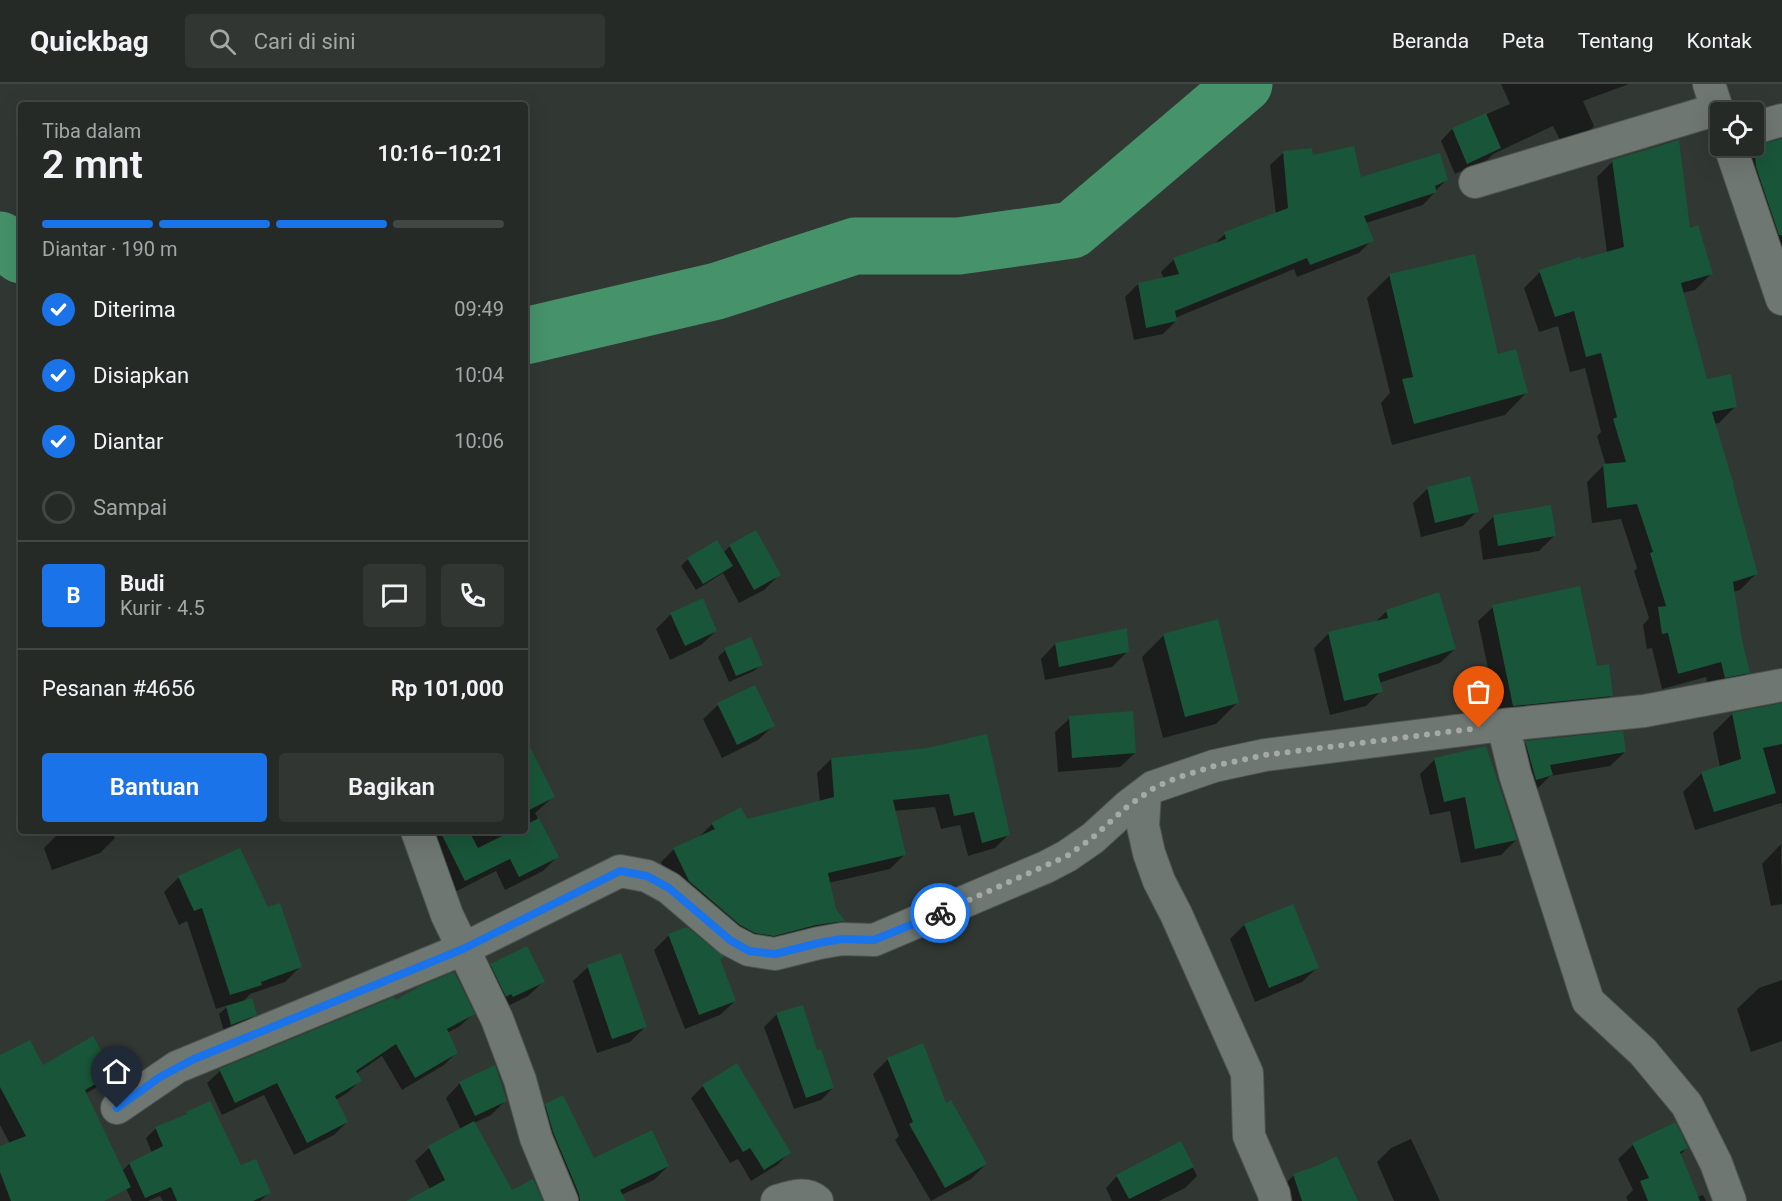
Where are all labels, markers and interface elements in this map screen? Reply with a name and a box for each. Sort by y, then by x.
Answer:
search box [185,14,605,68]
text: Quickbag [30,25,149,58]
icon: search [206,25,239,58]
text: Cari di sini [254,29,356,54]
text: Beranda [1392,29,1469,53]
text: Peta [1502,29,1545,53]
text: Tentang [1578,29,1654,53]
text: Kontak [1687,29,1752,53]
map controls [1710,102,1764,156]
button: locate [1710,102,1764,156]
text: Tiba dalam [42,119,141,143]
text: 10:16–10:21 [377,141,504,166]
text: 2 mnt [42,142,143,188]
text: Diantar · 190 m [42,237,177,261]
icon: check [42,293,75,326]
text: Diterima [93,297,176,322]
text: 09:49 [454,297,504,321]
icon: check [42,359,75,392]
text: Disiapkan [93,363,189,388]
text: 10:04 [454,363,504,387]
icon: check [42,425,75,458]
text: Diantar [93,429,164,454]
text: 10:06 [454,429,504,453]
text: Sampai [93,495,167,520]
button: chat [363,564,426,627]
button: phone [441,564,504,627]
text: Budi [120,571,165,596]
text: B [66,583,81,608]
text: Kurir · 4.5 [120,596,205,620]
pin [1453,666,1504,728]
icon: bag [1462,675,1495,708]
text: Pesanan #4656 [42,676,195,701]
text: Rp 101,000 [391,676,504,701]
button: Bantuan [42,753,267,822]
button: Bagikan [279,753,504,822]
courier [910,883,970,943]
icon: bike [924,897,957,930]
pin [91,1046,142,1108]
icon: home [100,1055,133,1088]

